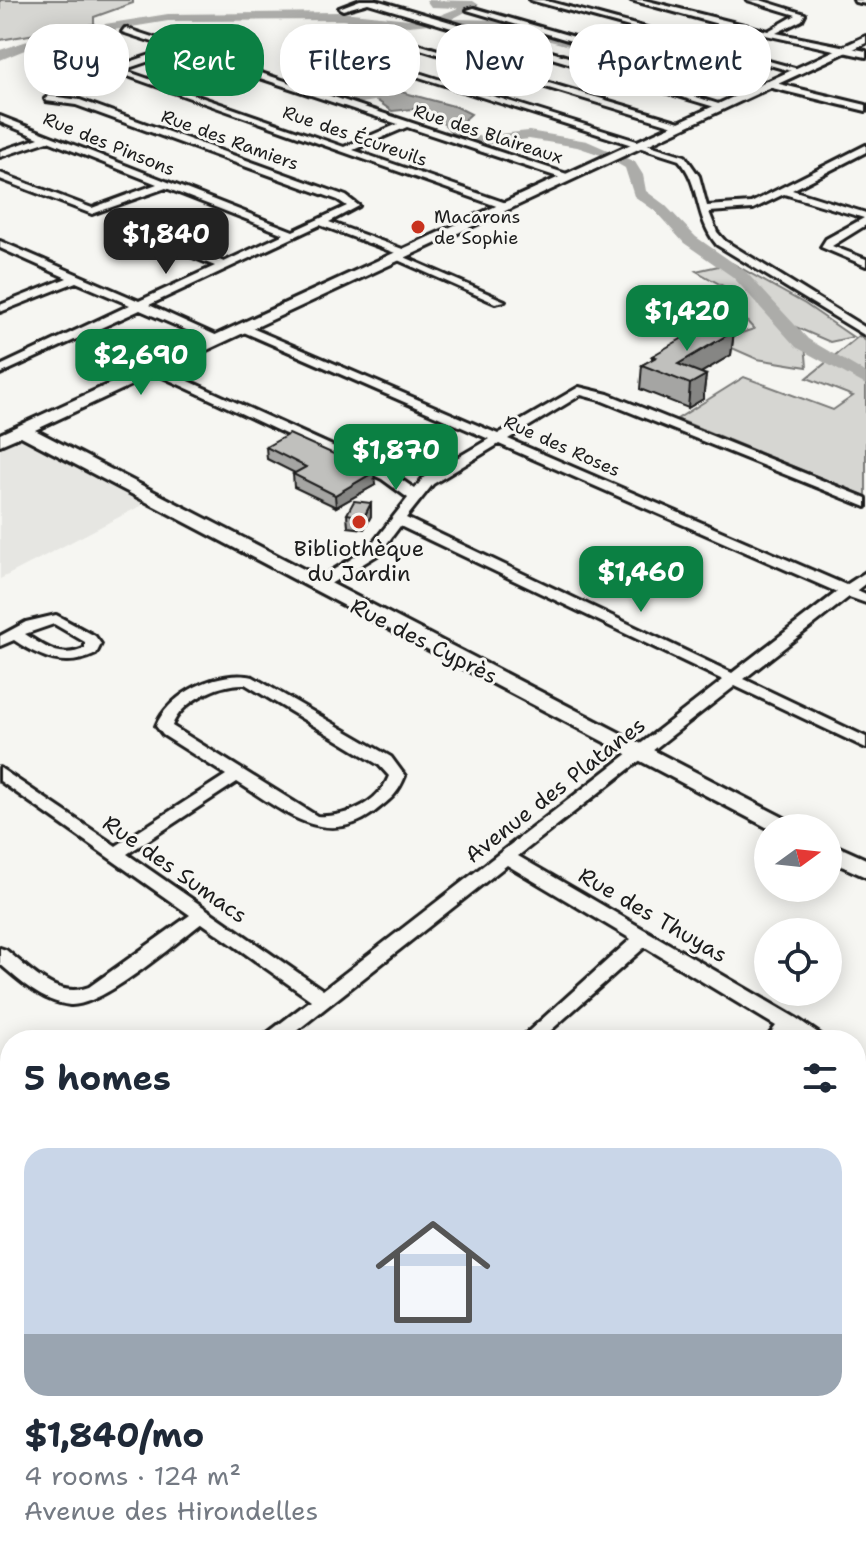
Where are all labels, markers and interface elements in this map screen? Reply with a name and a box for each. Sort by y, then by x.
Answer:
chip: Buy [24,24,129,96]
chip: Rent [145,24,264,96]
chip: Filters [280,24,420,96]
chip: New [436,24,553,96]
chip: Apartment [569,24,771,96]
street label: Rue des Blaireaux [410,99,566,169]
street label: Rue des Écureuils [279,100,431,172]
street label: Rue des Ramiers [158,104,302,176]
street label: Rue des Pinsons [40,107,178,181]
place label: Macarons de Sophie [434,205,520,250]
pin: $1,840 [101,208,231,276]
text: $1,840 [122,216,210,251]
marker: Macarons de Sophie [409,218,427,236]
pin: $1,420 [622,285,752,353]
text: $1,420 [644,293,730,328]
pin: $2,690 [76,329,206,397]
text: $2,690 [93,337,189,372]
street label: Rue des Roses [500,410,624,482]
pin: $1,870 [331,424,461,492]
text: $1,870 [352,432,440,467]
marker: Bibliothèque du Jardin [350,513,368,531]
place label: Bibliothèque du Jardin [294,534,424,588]
pin: $1,460 [576,546,706,614]
text: $1,460 [597,554,685,589]
street label: Rue des Cyprès [345,591,503,691]
street label: Avenue des Platanes [459,710,651,870]
street label: Rue des Sumacs [97,808,253,930]
north arrow [754,814,842,902]
map controls [754,814,842,1006]
street label: Rue des Thuyas [573,861,733,969]
button: locate [754,918,842,1006]
text: 5 homes [24,1055,171,1101]
icon: filters [798,1056,842,1100]
icon: home [361,1200,505,1344]
text: $1,840/mo [24,1412,204,1458]
text: 4 rooms · 124 m² [24,1458,241,1493]
text: Avenue des Hirondelles [24,1493,318,1528]

